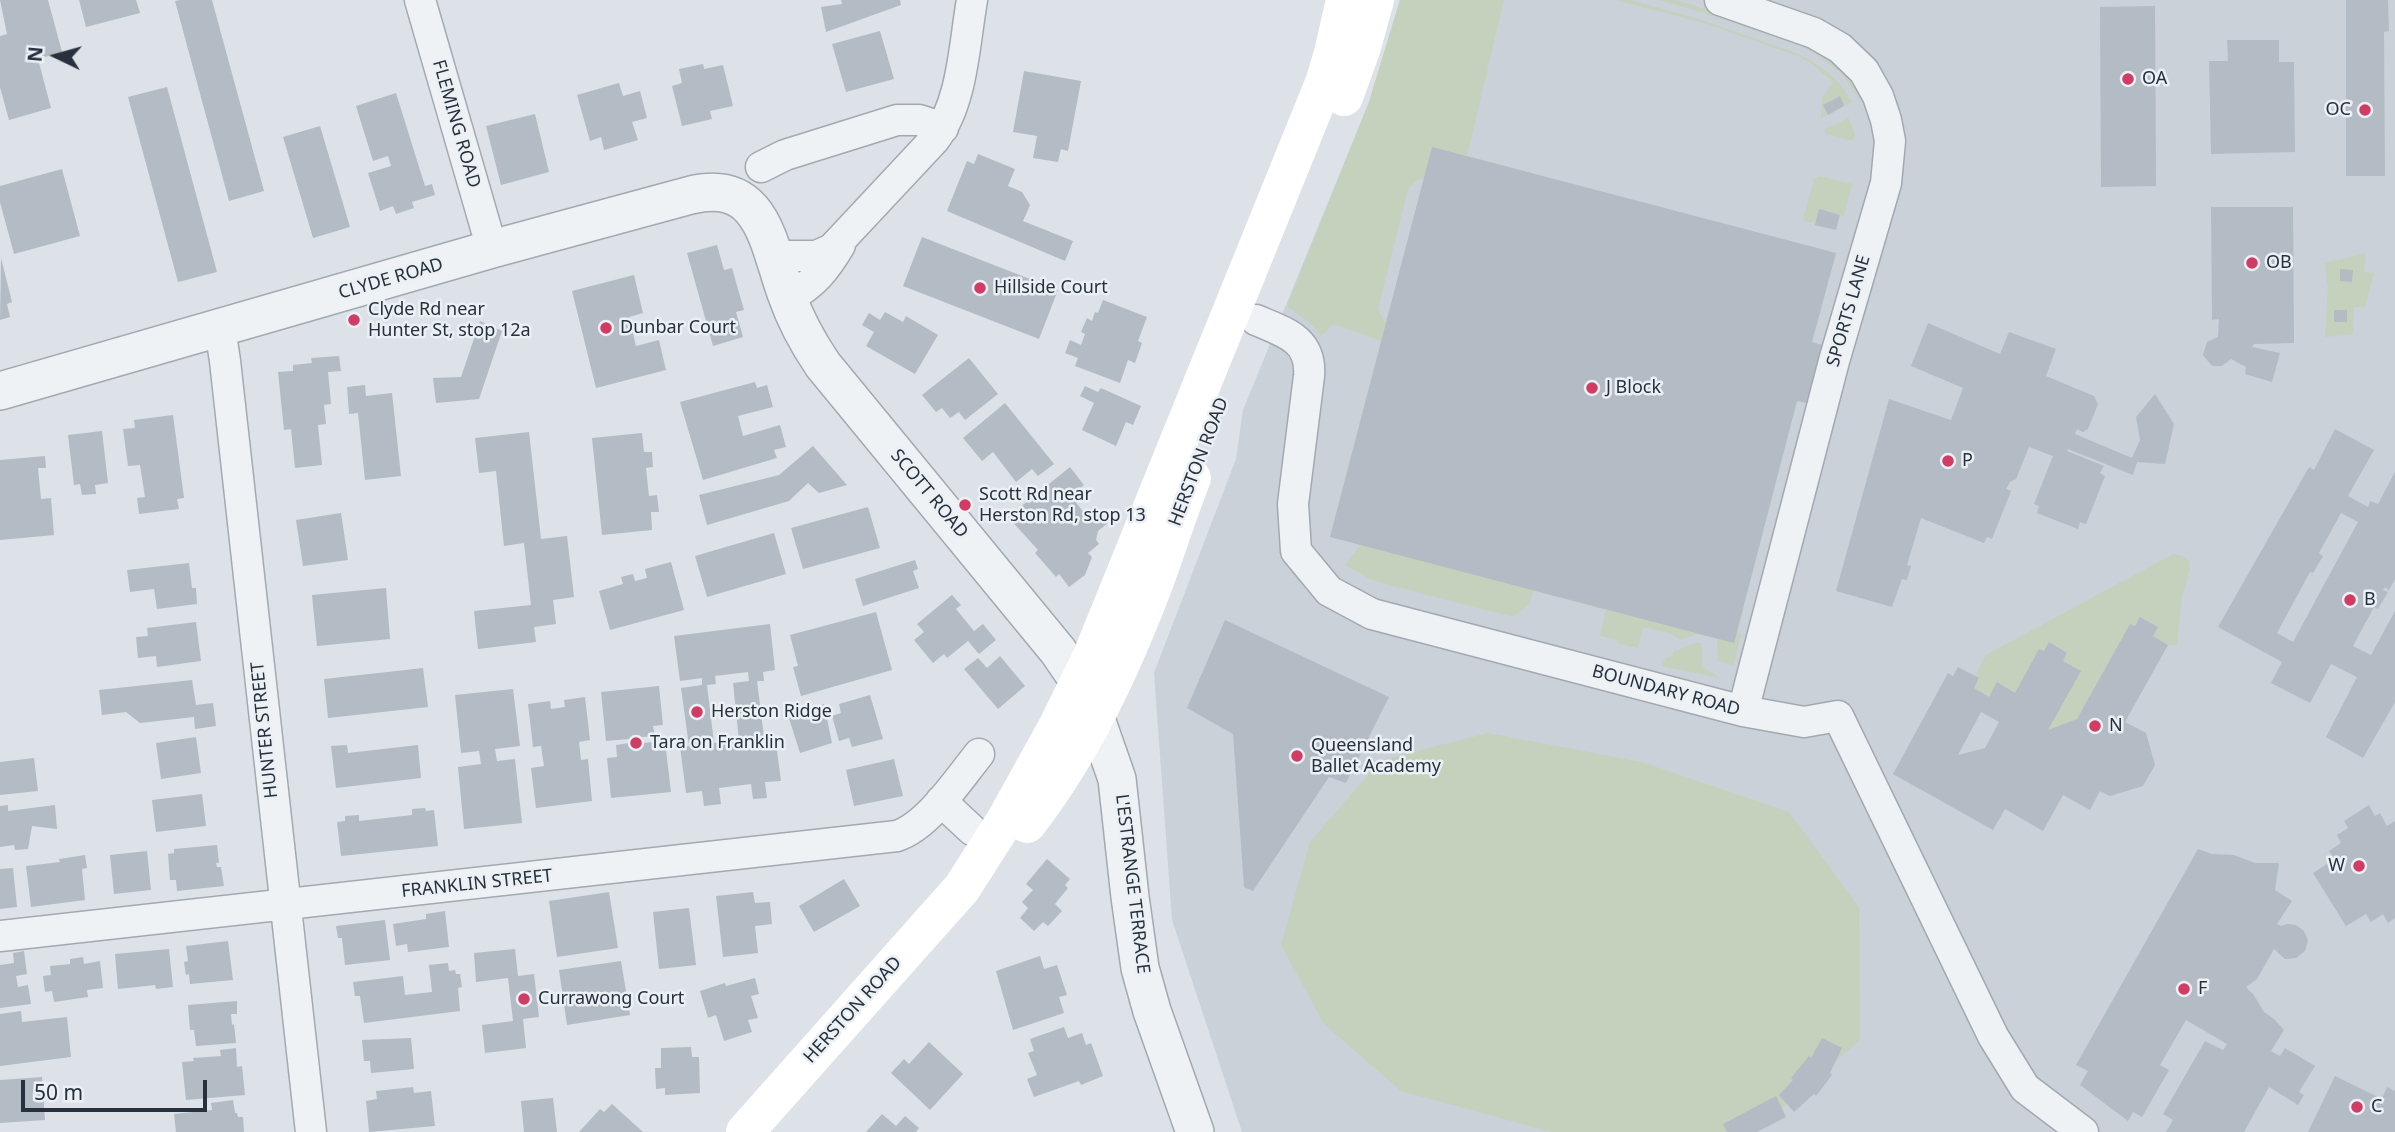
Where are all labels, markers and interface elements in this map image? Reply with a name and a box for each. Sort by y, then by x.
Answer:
north arrow [21,21,91,91]
text: N [21,45,49,63]
street label: FLEMING ROAD [427,57,485,191]
place label: OA [2142,68,2167,90]
marker: OA [2120,71,2136,87]
place label: OC [2326,99,2351,121]
marker: OC [2357,102,2373,118]
place label: OB [2266,252,2292,274]
street label: SPORTS LANE [1823,253,1875,369]
street label: CLYDE ROAD [336,254,446,304]
marker: OB [2244,255,2260,271]
place label: Hillside Court [994,277,1108,299]
marker: Hillside Court [972,280,988,296]
place label: Clyde Rd near Hunter St, stop 12a [368,299,531,342]
marker: Clyde Rd near Hunter St, stop 12a [346,312,362,328]
place label: Dunbar Court [620,317,736,339]
marker: Dunbar Court [598,320,614,336]
place label: J Block [1606,377,1661,399]
marker: J Block [1584,380,1600,396]
street label: HERSTON ROAD [1165,395,1233,529]
street label: SCOTT ROAD [886,445,972,543]
place label: P [1962,450,1973,472]
marker: P [1940,453,1956,469]
place label: Scott Rd near Herston Rd, stop 13 [979,484,1146,526]
marker: Scott Rd near Herston Rd, stop 13 [957,497,973,513]
place label: B [2364,589,2376,611]
marker: B [2342,592,2358,608]
street label: HUNTER STREET [247,661,283,799]
street label: BOUNDARY ROAD [1590,661,1742,721]
place label: Herston Ridge [711,701,832,723]
marker: Herston Ridge [689,704,705,720]
place label: N [2109,715,2123,737]
marker: N [2087,718,2103,734]
place label: Tara on Franklin [650,732,785,754]
marker: Tara on Franklin [628,735,644,751]
place label: Queensland Ballet Academy [1311,735,1441,778]
marker: Queensland Ballet Academy [1289,748,1305,764]
street label: L'ESTRANGE TERRACE [1110,793,1154,975]
place label: W [2328,855,2345,877]
marker: W [2351,858,2367,874]
street label: FRANKLIN STREET [400,865,554,903]
street label: HERSTON ROAD [799,952,907,1068]
place label: F [2198,978,2207,1000]
marker: F [2176,981,2192,997]
place label: Currawong Court [538,988,684,1010]
marker: Currawong Court [516,991,532,1007]
scale bar [24,1066,210,1110]
text: 50 m [34,1078,83,1106]
place label: C [2371,1096,2382,1118]
marker: C [2349,1099,2365,1115]

